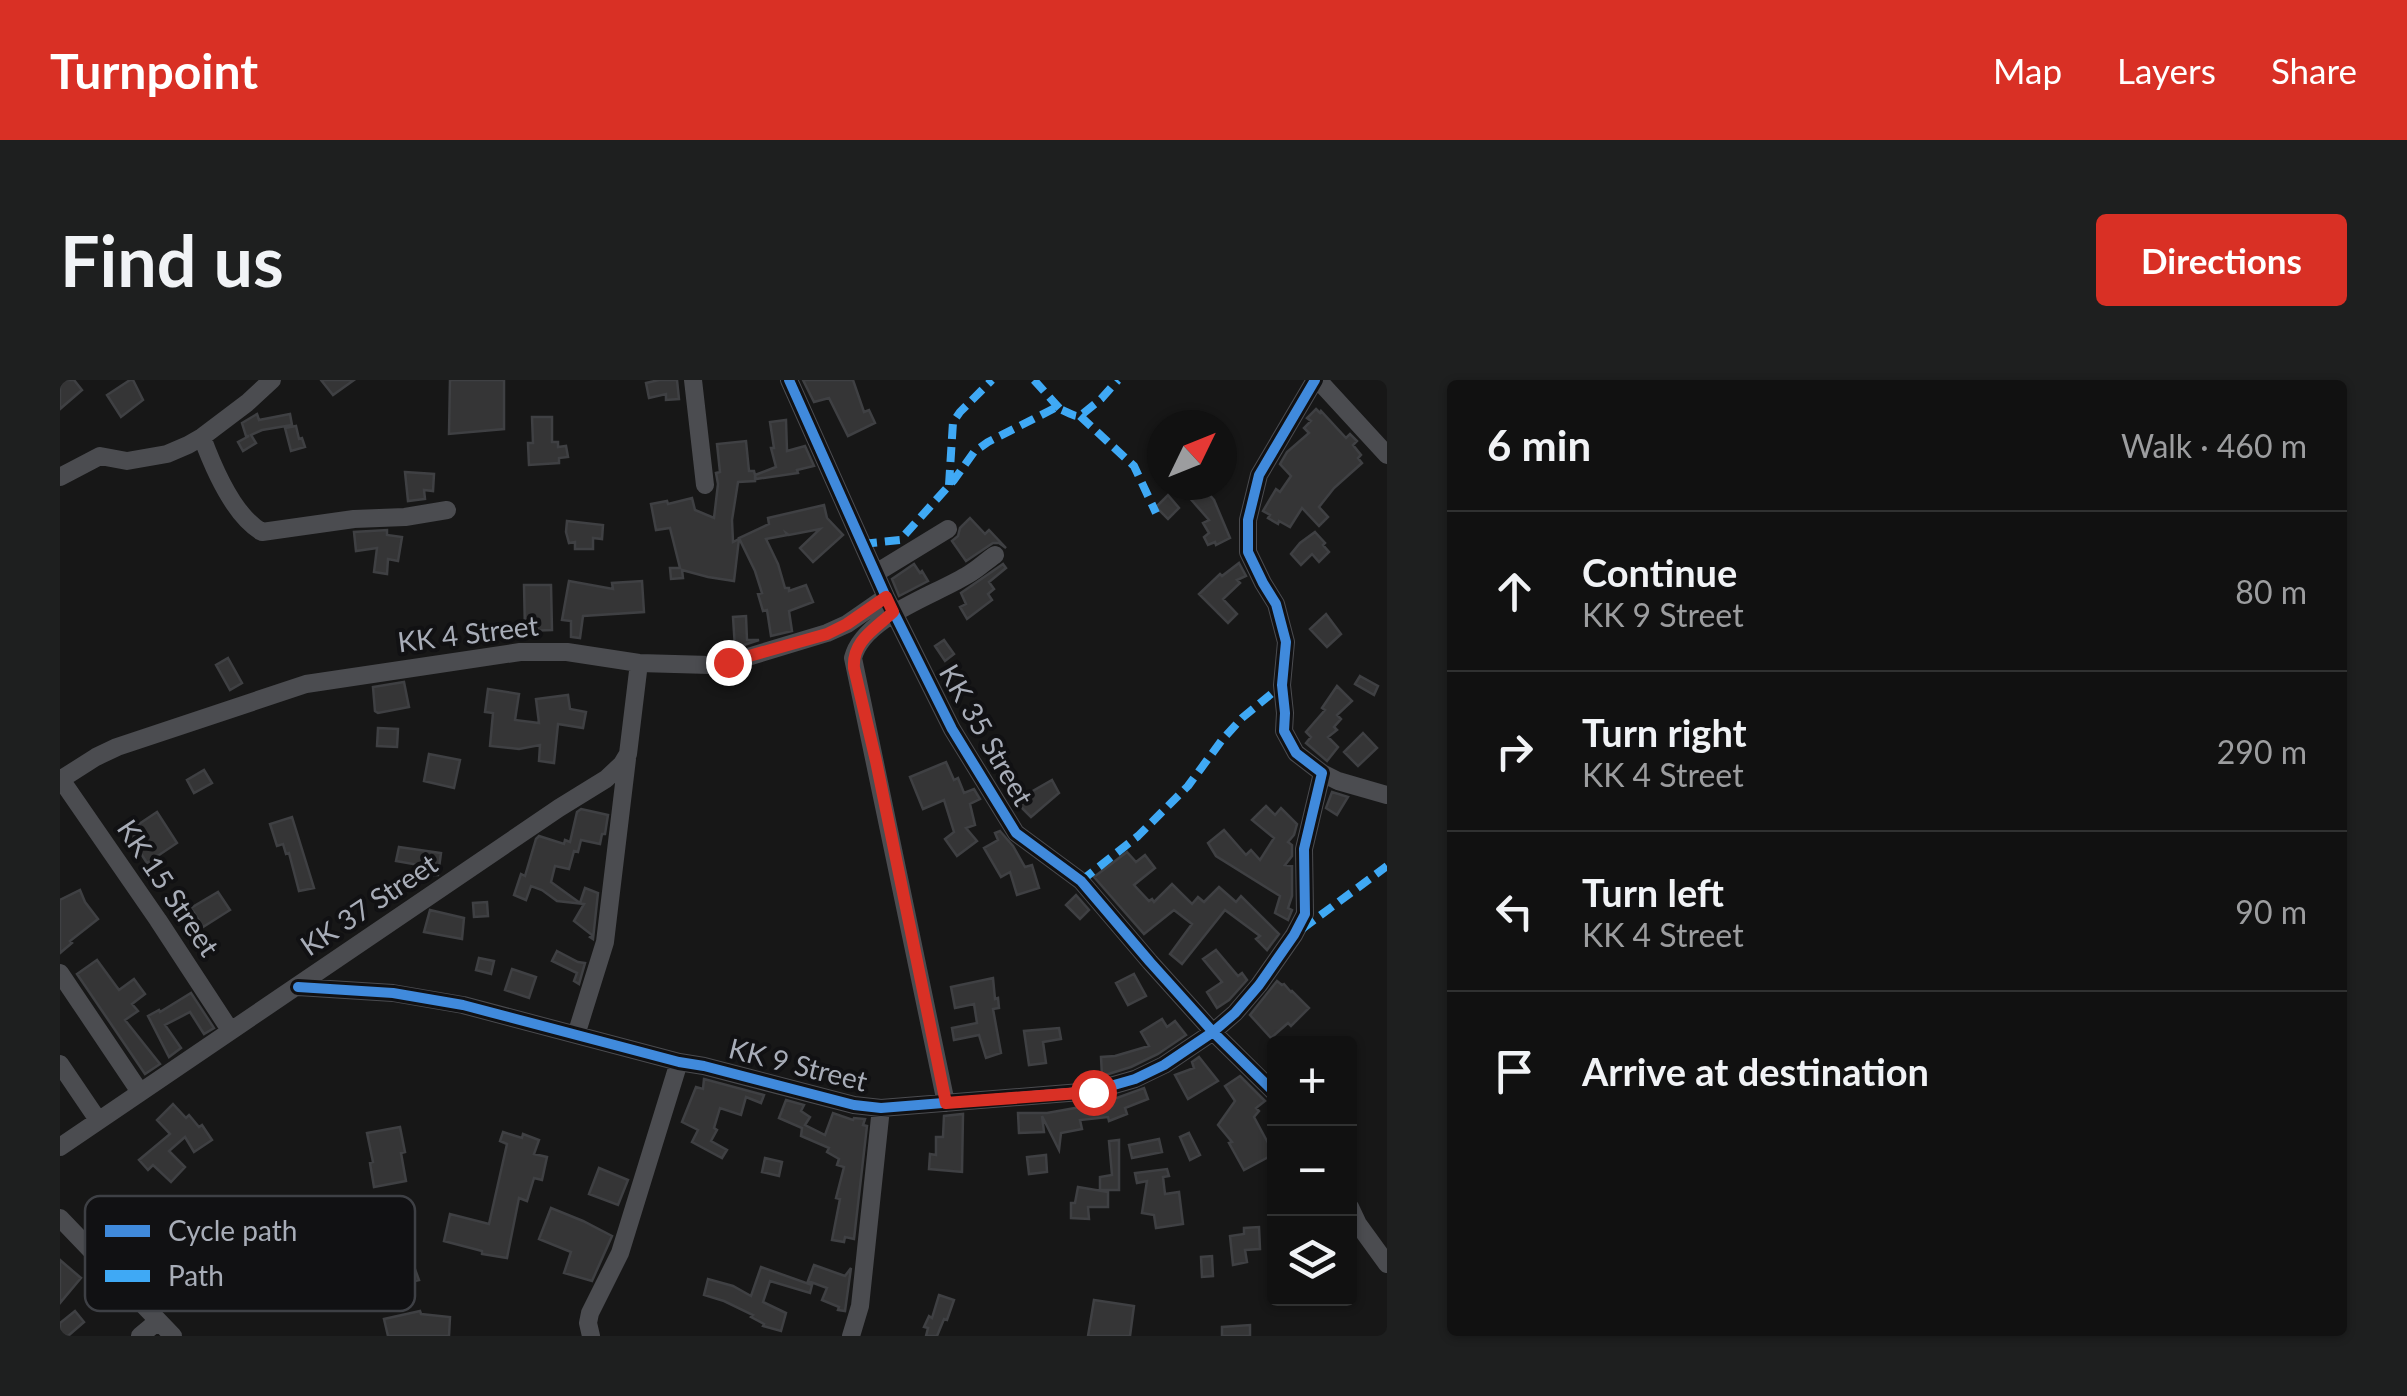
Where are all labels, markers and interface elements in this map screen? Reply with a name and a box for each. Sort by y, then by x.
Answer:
text: Turnpoint [50,42,258,99]
text: Map [1993,49,2062,91]
text: Layers [2117,49,2216,91]
text: Share [2271,49,2357,91]
button: Directions [2096,214,2347,306]
text: Find us [60,218,284,302]
north arrow [1147,410,1237,500]
text: 6 min [1487,420,1591,470]
text: Walk · 460 m [2121,426,2307,465]
text: Continue [1582,549,1737,595]
icon: ahead [1487,564,1542,619]
text: 80 m [2235,572,2307,611]
text: KK 9 Street [1582,595,1744,634]
street label: KK 4 Street [396,608,540,658]
route end [706,640,752,686]
street label: KK 35 Street [933,658,1041,811]
text: Turn right [1582,709,1747,755]
icon: right [1487,724,1542,779]
text: 290 m [2217,732,2307,771]
text: KK 4 Street [1582,755,1744,794]
street label: KK 15 Street [111,813,227,962]
street label: KK 37 Street [294,846,443,962]
text: Turn left [1582,869,1724,915]
icon: left [1487,884,1542,939]
text: 90 m [2235,892,2307,931]
text: KK 4 Street [1582,915,1744,954]
street label: KK 9 Street [726,1030,871,1098]
map controls [1267,1036,1357,1306]
button: + [1267,1036,1357,1126]
icon: arrive [1487,1044,1542,1099]
text: Arrive at destination [1582,1048,1929,1094]
route start [1071,1070,1117,1116]
button: − [1267,1126,1357,1216]
legend [85,1196,415,1311]
text: Cycle path [168,1213,297,1247]
button: layers [1267,1216,1357,1306]
text: Path [168,1258,224,1292]

